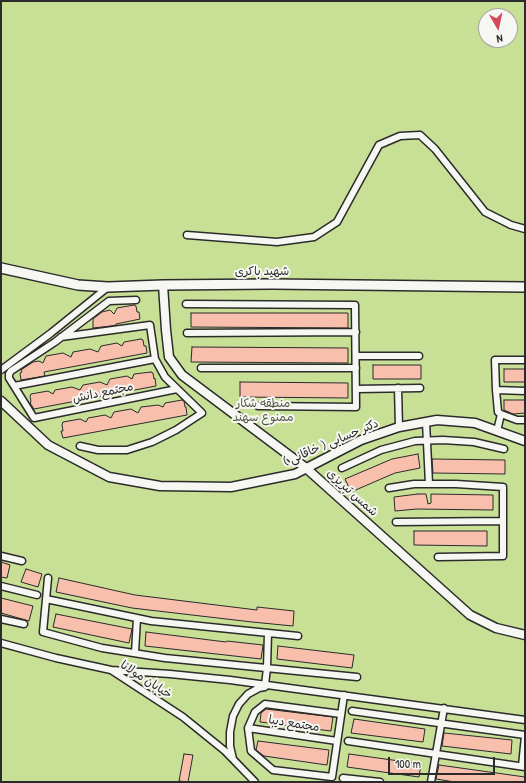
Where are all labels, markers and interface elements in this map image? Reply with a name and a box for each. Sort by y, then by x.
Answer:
north arrow [478,8,518,48]
text: N [496,31,504,46]
street label: شهید باکری [235,265,289,279]
street label: مجتمع دانش [71,380,135,406]
park label: منطقه شکار ممنوع سهند [232,397,294,425]
street label: دکتر حسابی ( خاقانی ) [281,416,381,470]
street label: شمس تبریزی [323,466,381,520]
street label: خیابان مولانا [117,658,175,702]
street label: مجتمع دیبا [267,713,321,735]
scale bar [390,749,497,775]
text: 100 m [395,755,421,772]

